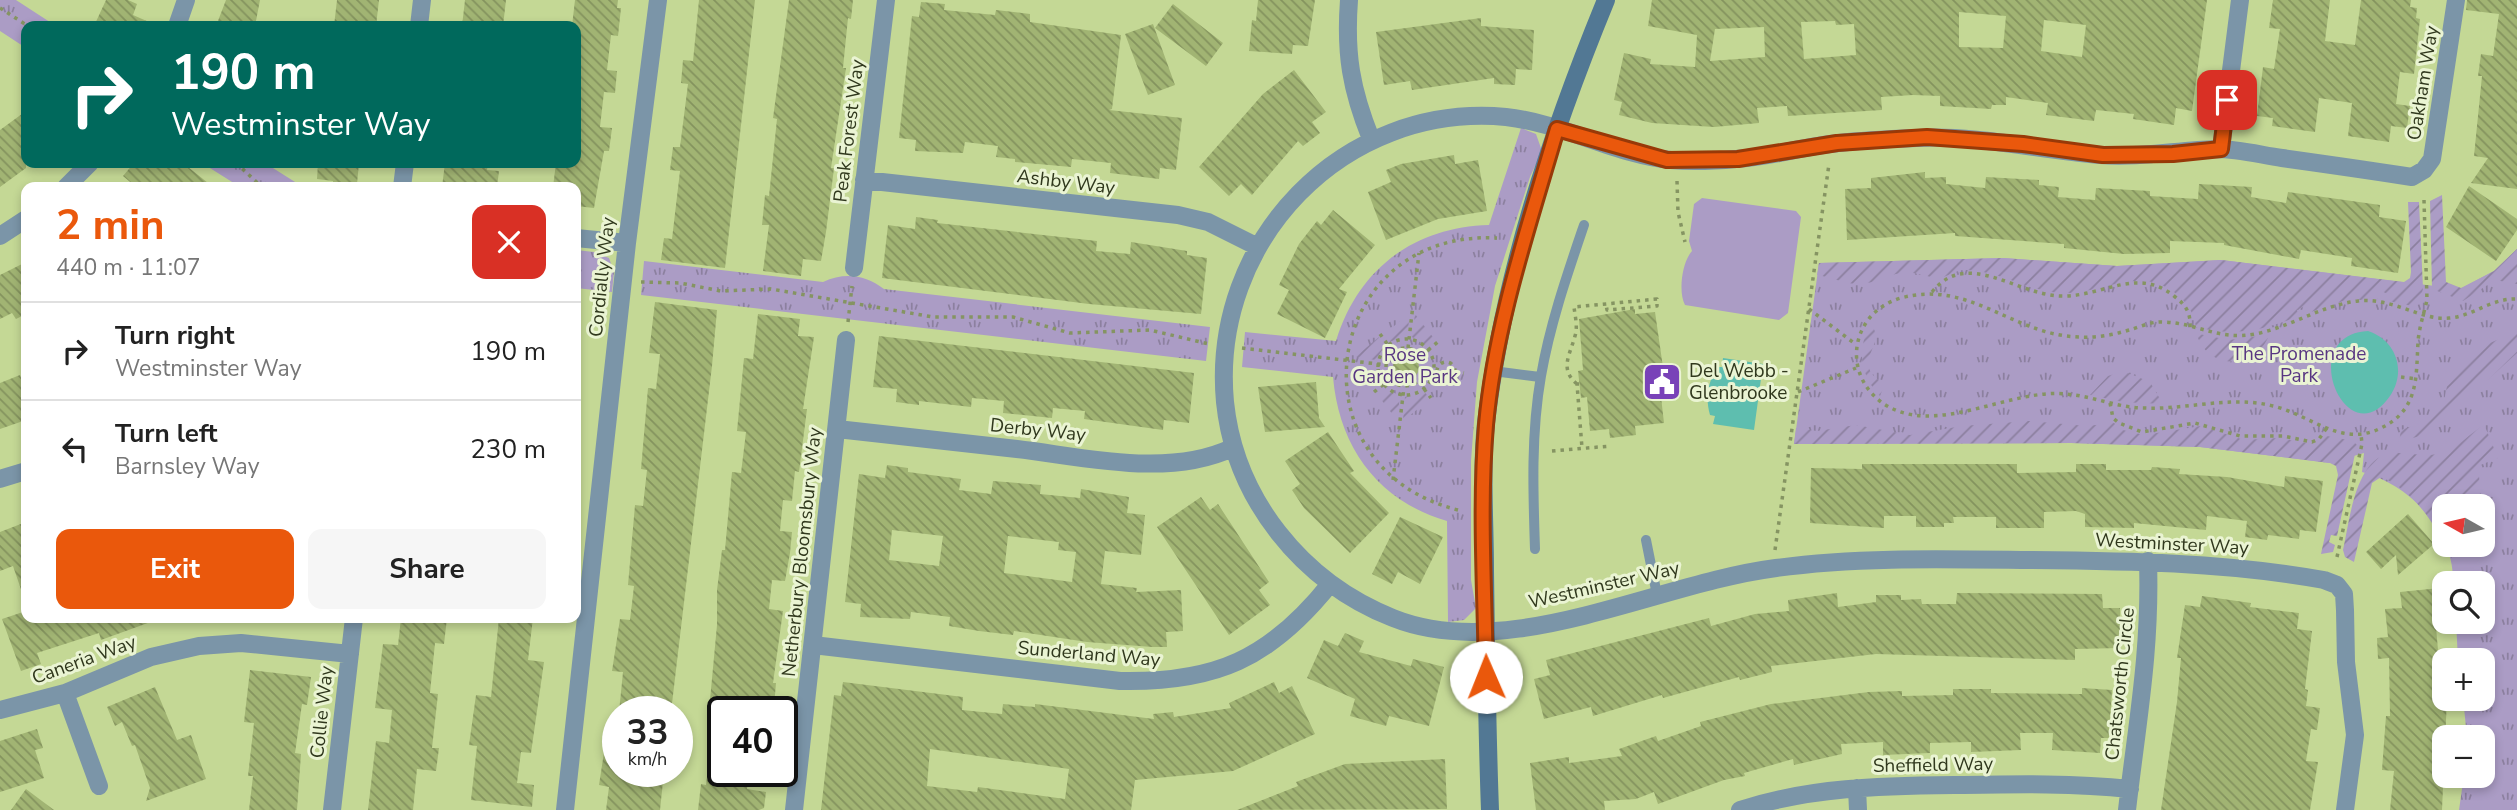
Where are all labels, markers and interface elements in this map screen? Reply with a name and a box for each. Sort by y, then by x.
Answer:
street label: Oakham Way [2401,24,2445,142]
text: 190 m [171,39,315,106]
icon: right [56,49,147,140]
street label: Peak Forest Way [827,58,871,204]
pin [2197,70,2257,130]
icon: arrive [2208,81,2246,119]
text: Westminster Way [171,103,430,146]
street label: Ashby Way [1015,163,1117,201]
text: 2 min [56,197,165,254]
button: close [472,205,546,279]
street label: Cordially Way [583,216,621,338]
text: 440 m · 11:07 [56,252,201,283]
text: Turn right [115,318,234,353]
icon: right [56,332,94,370]
text: 190 m [470,334,546,369]
park label: The Promenade Park [2232,341,2366,389]
park label: Rose Garden Park [1352,342,1458,390]
text: Westminster Way [115,353,301,384]
place label: Del Webb - Glenbrooke [1689,358,1789,406]
public building icon: Del Webb - Glenbrooke [1641,361,1683,403]
street label: Derby Way [989,412,1087,448]
text: Turn left [115,416,218,451]
street label: Netherbury Bloomsbury Way [776,426,828,678]
icon: left [56,430,94,468]
text: 230 m [470,432,546,467]
text: Barnsley Way [115,451,260,482]
north arrow [2432,494,2496,556]
map controls [2432,494,2495,788]
street label: Westminster Way [2094,527,2250,561]
button: Exit [56,529,294,609]
button: Share [308,529,546,609]
street label: Westminster Way [1526,555,1682,615]
button: search [2432,571,2495,634]
street label: Chatsworth Circle [2099,606,2141,762]
street label: Caneria Way [28,629,140,691]
street label: Sunderland Way [1017,635,1162,673]
position arrow [1449,640,1523,714]
button: + [2432,648,2495,711]
street label: Collie Way [304,664,340,760]
speed limit sign: 40 [707,696,798,787]
text: 33 [626,709,669,756]
button: − [2432,725,2495,788]
text: km/h [628,747,667,771]
street label: Sheffield Way [1873,751,1994,779]

